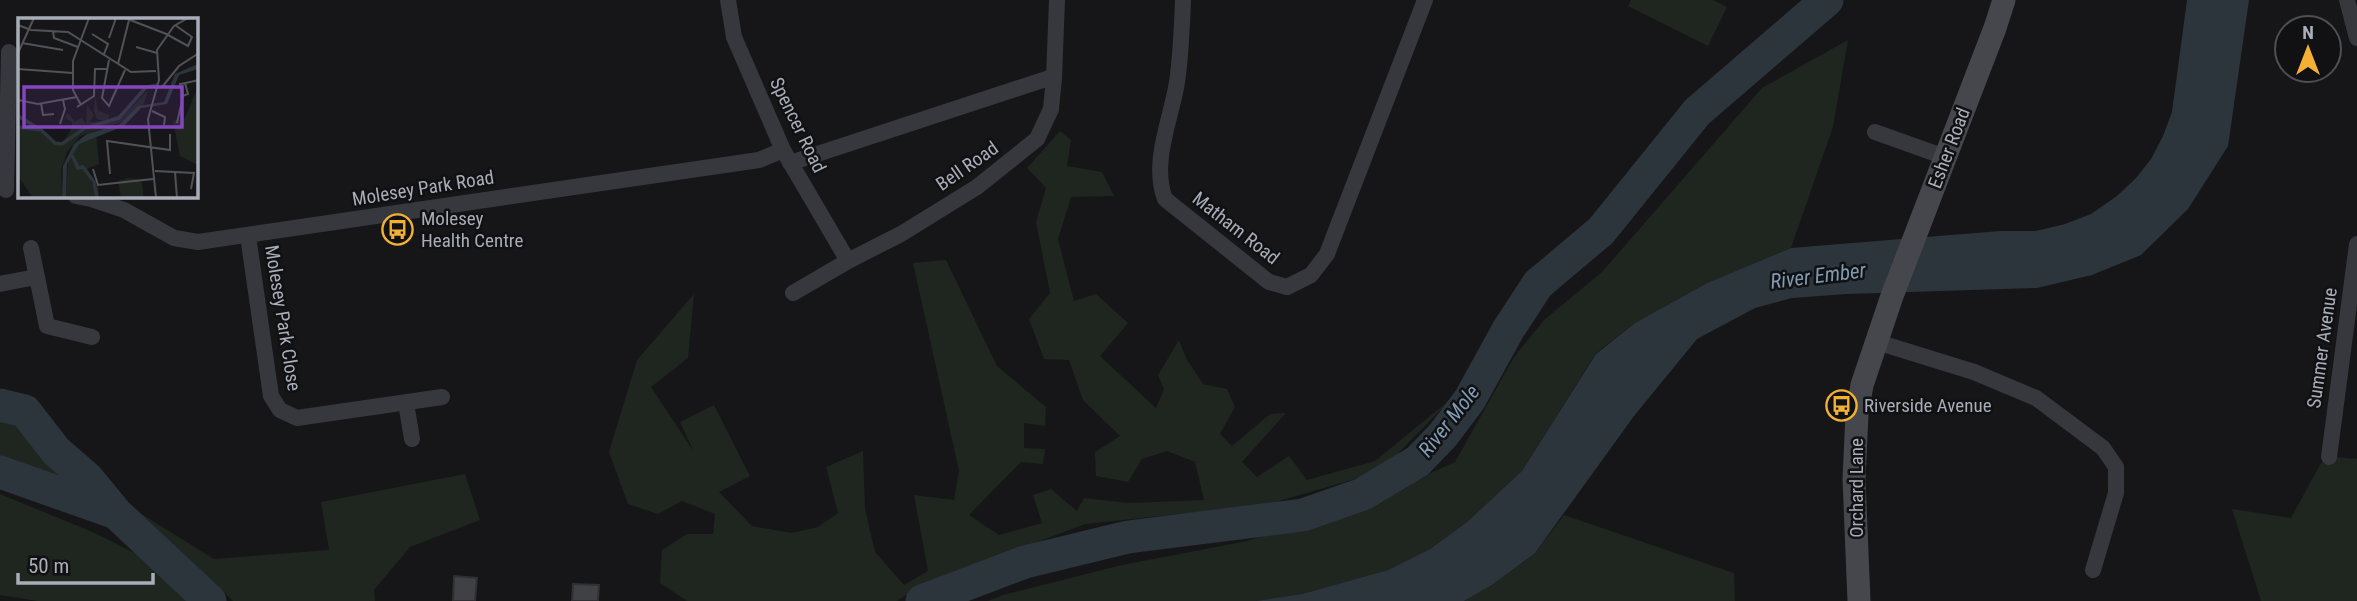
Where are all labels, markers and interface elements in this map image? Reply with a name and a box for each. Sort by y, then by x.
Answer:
north arrow [2273,14,2343,84]
inset map [18,18,198,198]
text: N [2302,21,2314,44]
street label: Spencer Road [765,74,831,176]
street label: Esher Road [1923,104,1975,192]
street label: Bell Road [932,136,1002,196]
street label: Molesey Park Road [350,165,496,211]
street label: Matham Road [1188,187,1284,269]
place label: Molesey Health Centre [421,207,523,252]
bus stop icon: Molesey Health Centre [381,212,415,246]
street label: Molesey Park Close [260,243,306,393]
water label: River Ember [1769,258,1868,294]
street label: Summer Avenue [2302,286,2342,410]
water label: River Mole [1414,380,1484,462]
bus stop icon: Riverside Avenue [1824,388,1858,422]
place label: Riverside Avenue [1864,394,1992,417]
street label: Orchard Lane [1845,438,1868,538]
scale bar [18,542,152,586]
text: 50 m [28,554,69,578]

